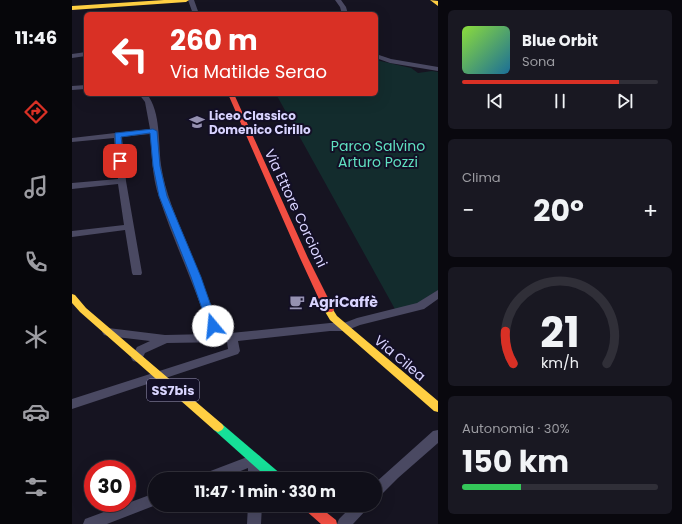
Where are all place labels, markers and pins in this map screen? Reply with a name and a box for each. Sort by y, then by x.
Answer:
place label: Liceo Classico Domenico Cirillo [209,107,311,138]
school or university icon: Liceo Classico Domenico Cirillo [188,113,206,131]
pin [103,144,137,178]
place label: AgriCaffè [309,292,378,312]
cafe icon: AgriCaffè [288,293,306,311]

